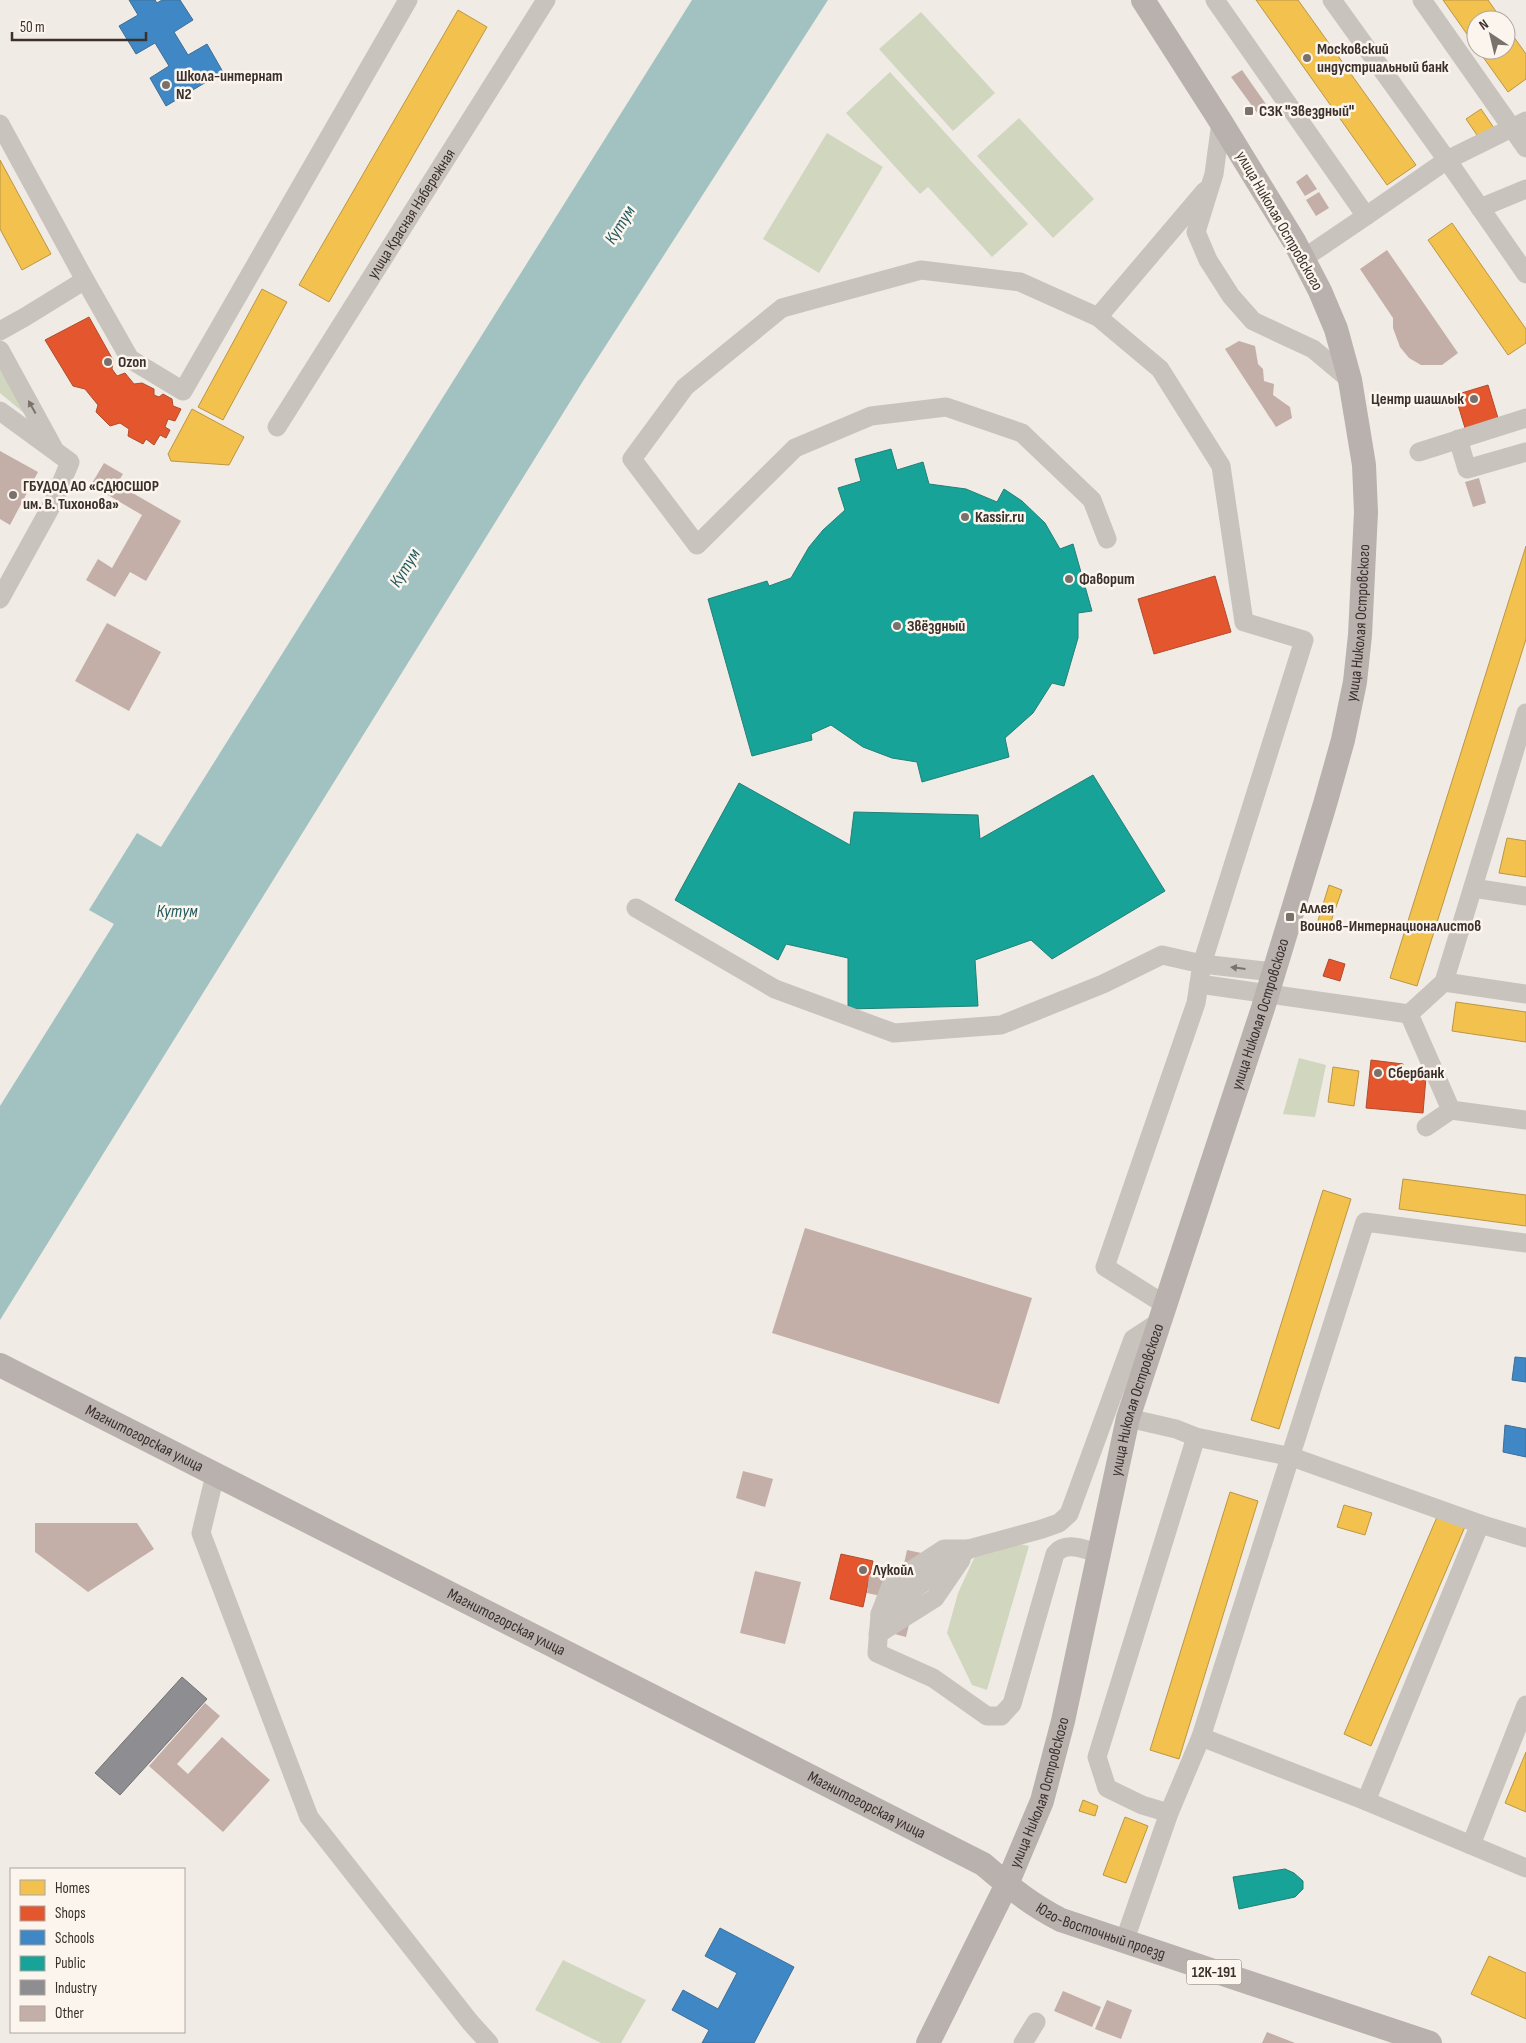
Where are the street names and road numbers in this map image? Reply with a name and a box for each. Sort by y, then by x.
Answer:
street label: улица Красная Набережная [363,145,459,282]
street label: улица Николая Островского [1231,148,1327,294]
street label: улица Николая Островского [1342,544,1374,703]
street label: улица Николая Островского [1227,936,1293,1093]
street label: улица Николая Островского [1106,1321,1168,1478]
street label: Магнитогорская улица [82,1400,207,1476]
street label: Магнитогорская улица [444,1584,569,1660]
street label: улица Николая Островского [1005,1715,1073,1871]
street label: Магнитогорская улица [805,1767,929,1843]
street label: Юго-Восточный проезд [1033,1898,1168,1964]
road number: 12К-191 [1186,1960,1242,1984]

